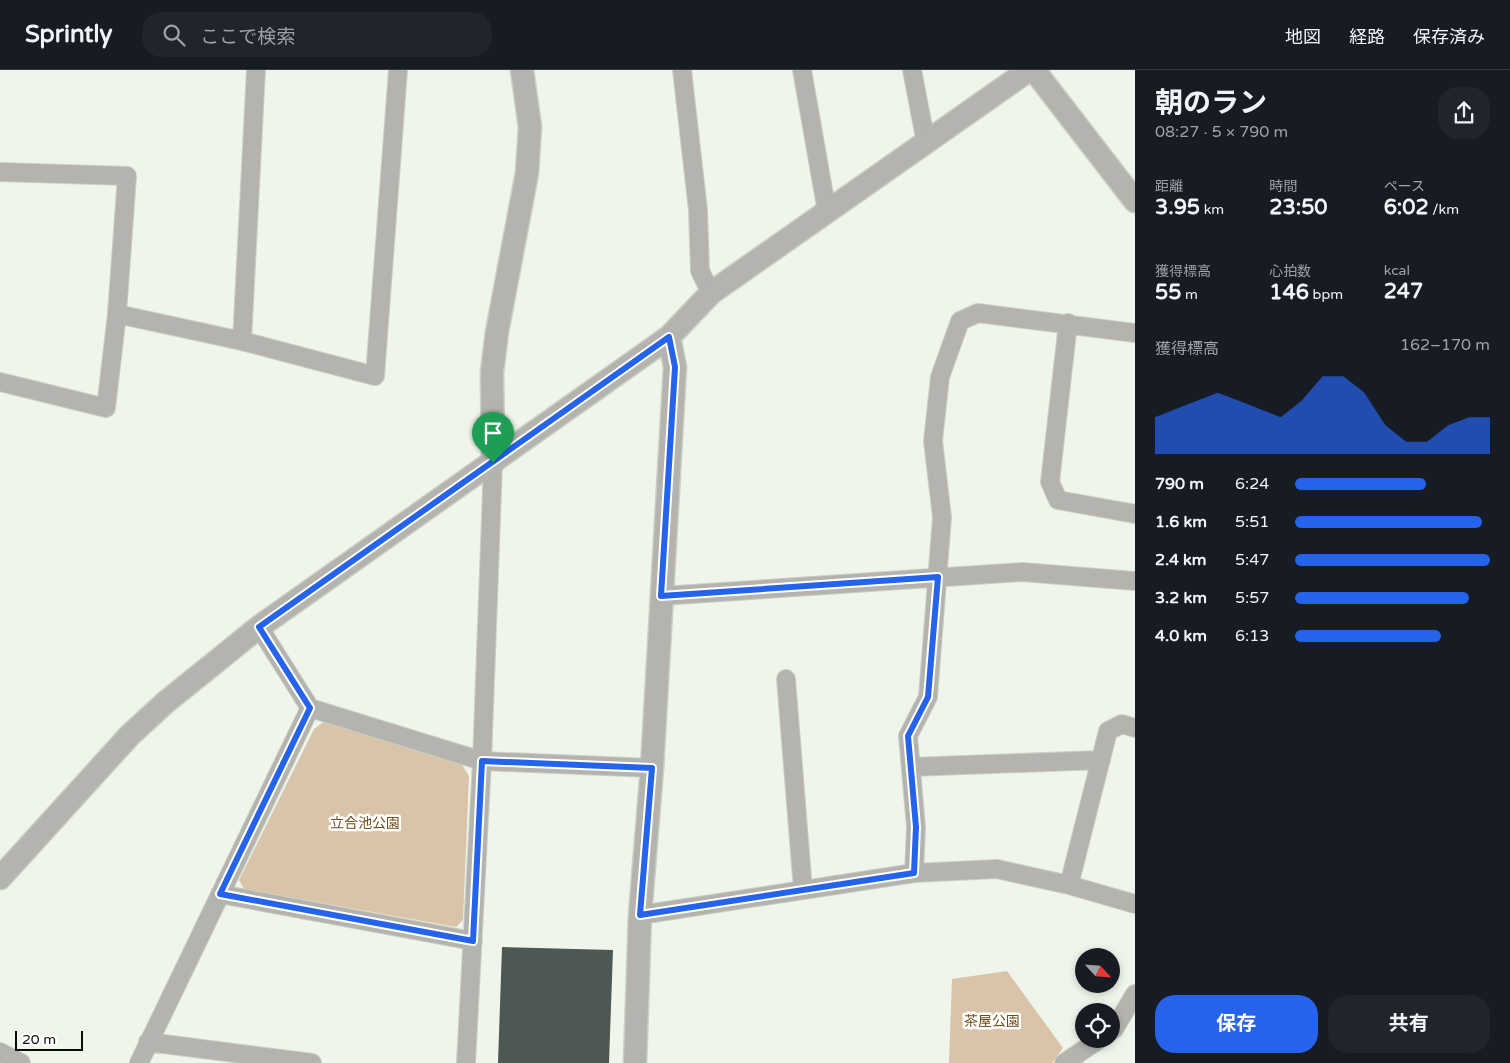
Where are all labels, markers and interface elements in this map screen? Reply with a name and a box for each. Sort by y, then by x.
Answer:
search box [142,12,492,57]
text: Sprintly [25,20,112,49]
icon: search [160,21,188,49]
text: ここで検索 [200,26,295,48]
text: 地図 [1285,26,1321,48]
text: 経路 [1349,26,1385,48]
text: 保存済み [1413,26,1485,48]
text: 朝のラン [1155,86,1267,120]
button: share [1438,87,1490,139]
text: 08:27 · 5 × 790 m [1155,122,1288,142]
text: 距離 [1155,178,1183,195]
text: 時間 [1269,178,1297,195]
text: ペース [1384,178,1425,195]
text: 3.95 [1155,195,1200,220]
text: 23:50 [1269,195,1328,220]
text: 6:02 [1384,195,1429,220]
text: km [1200,201,1224,218]
text: /km [1429,201,1459,218]
text: kcal [1384,262,1410,279]
text: 獲得標高 [1155,263,1211,280]
text: 心拍数 [1269,263,1311,280]
text: 247 [1384,279,1423,304]
text: 55 [1155,280,1181,305]
text: 146 [1269,280,1309,305]
text: m [1181,286,1198,303]
text: bpm [1309,286,1343,303]
text: 162–170 m [1400,335,1490,355]
text: 獲得標高 [1155,339,1219,359]
pin [472,412,514,463]
icon: arrive [479,419,507,447]
text: 790 m [1155,474,1204,494]
text: 6:24 [1235,474,1269,494]
text: 1.6 km [1155,512,1207,532]
text: 5:51 [1235,512,1269,532]
text: 2.4 km [1155,550,1207,570]
text: 5:47 [1235,550,1269,570]
text: 3.2 km [1155,588,1207,608]
text: 5:57 [1235,588,1269,608]
text: 4.0 km [1155,626,1207,646]
text: 6:13 [1235,626,1269,646]
park label: 立合池公園 [330,815,400,832]
north arrow [1075,948,1120,992]
map controls [1075,948,1120,1048]
button: 保存 [1155,995,1318,1053]
button: 共有 [1328,995,1490,1053]
button: locate [1075,1003,1120,1048]
park label: 茶屋公園 [964,1013,1020,1030]
scale bar [15,1028,82,1051]
text: 20 m [22,1031,56,1048]

